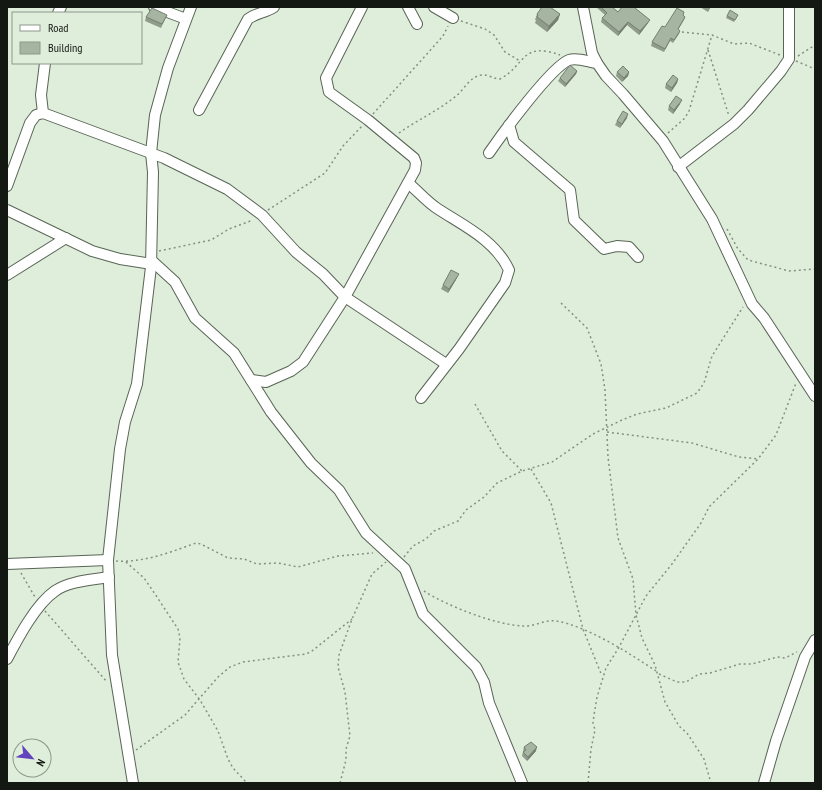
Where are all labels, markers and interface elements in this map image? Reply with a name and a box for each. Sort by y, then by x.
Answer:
legend [12,12,142,64]
text: Road [48,20,68,35]
text: Building [48,40,83,55]
north arrow [12,738,52,778]
text: N [33,757,48,769]

